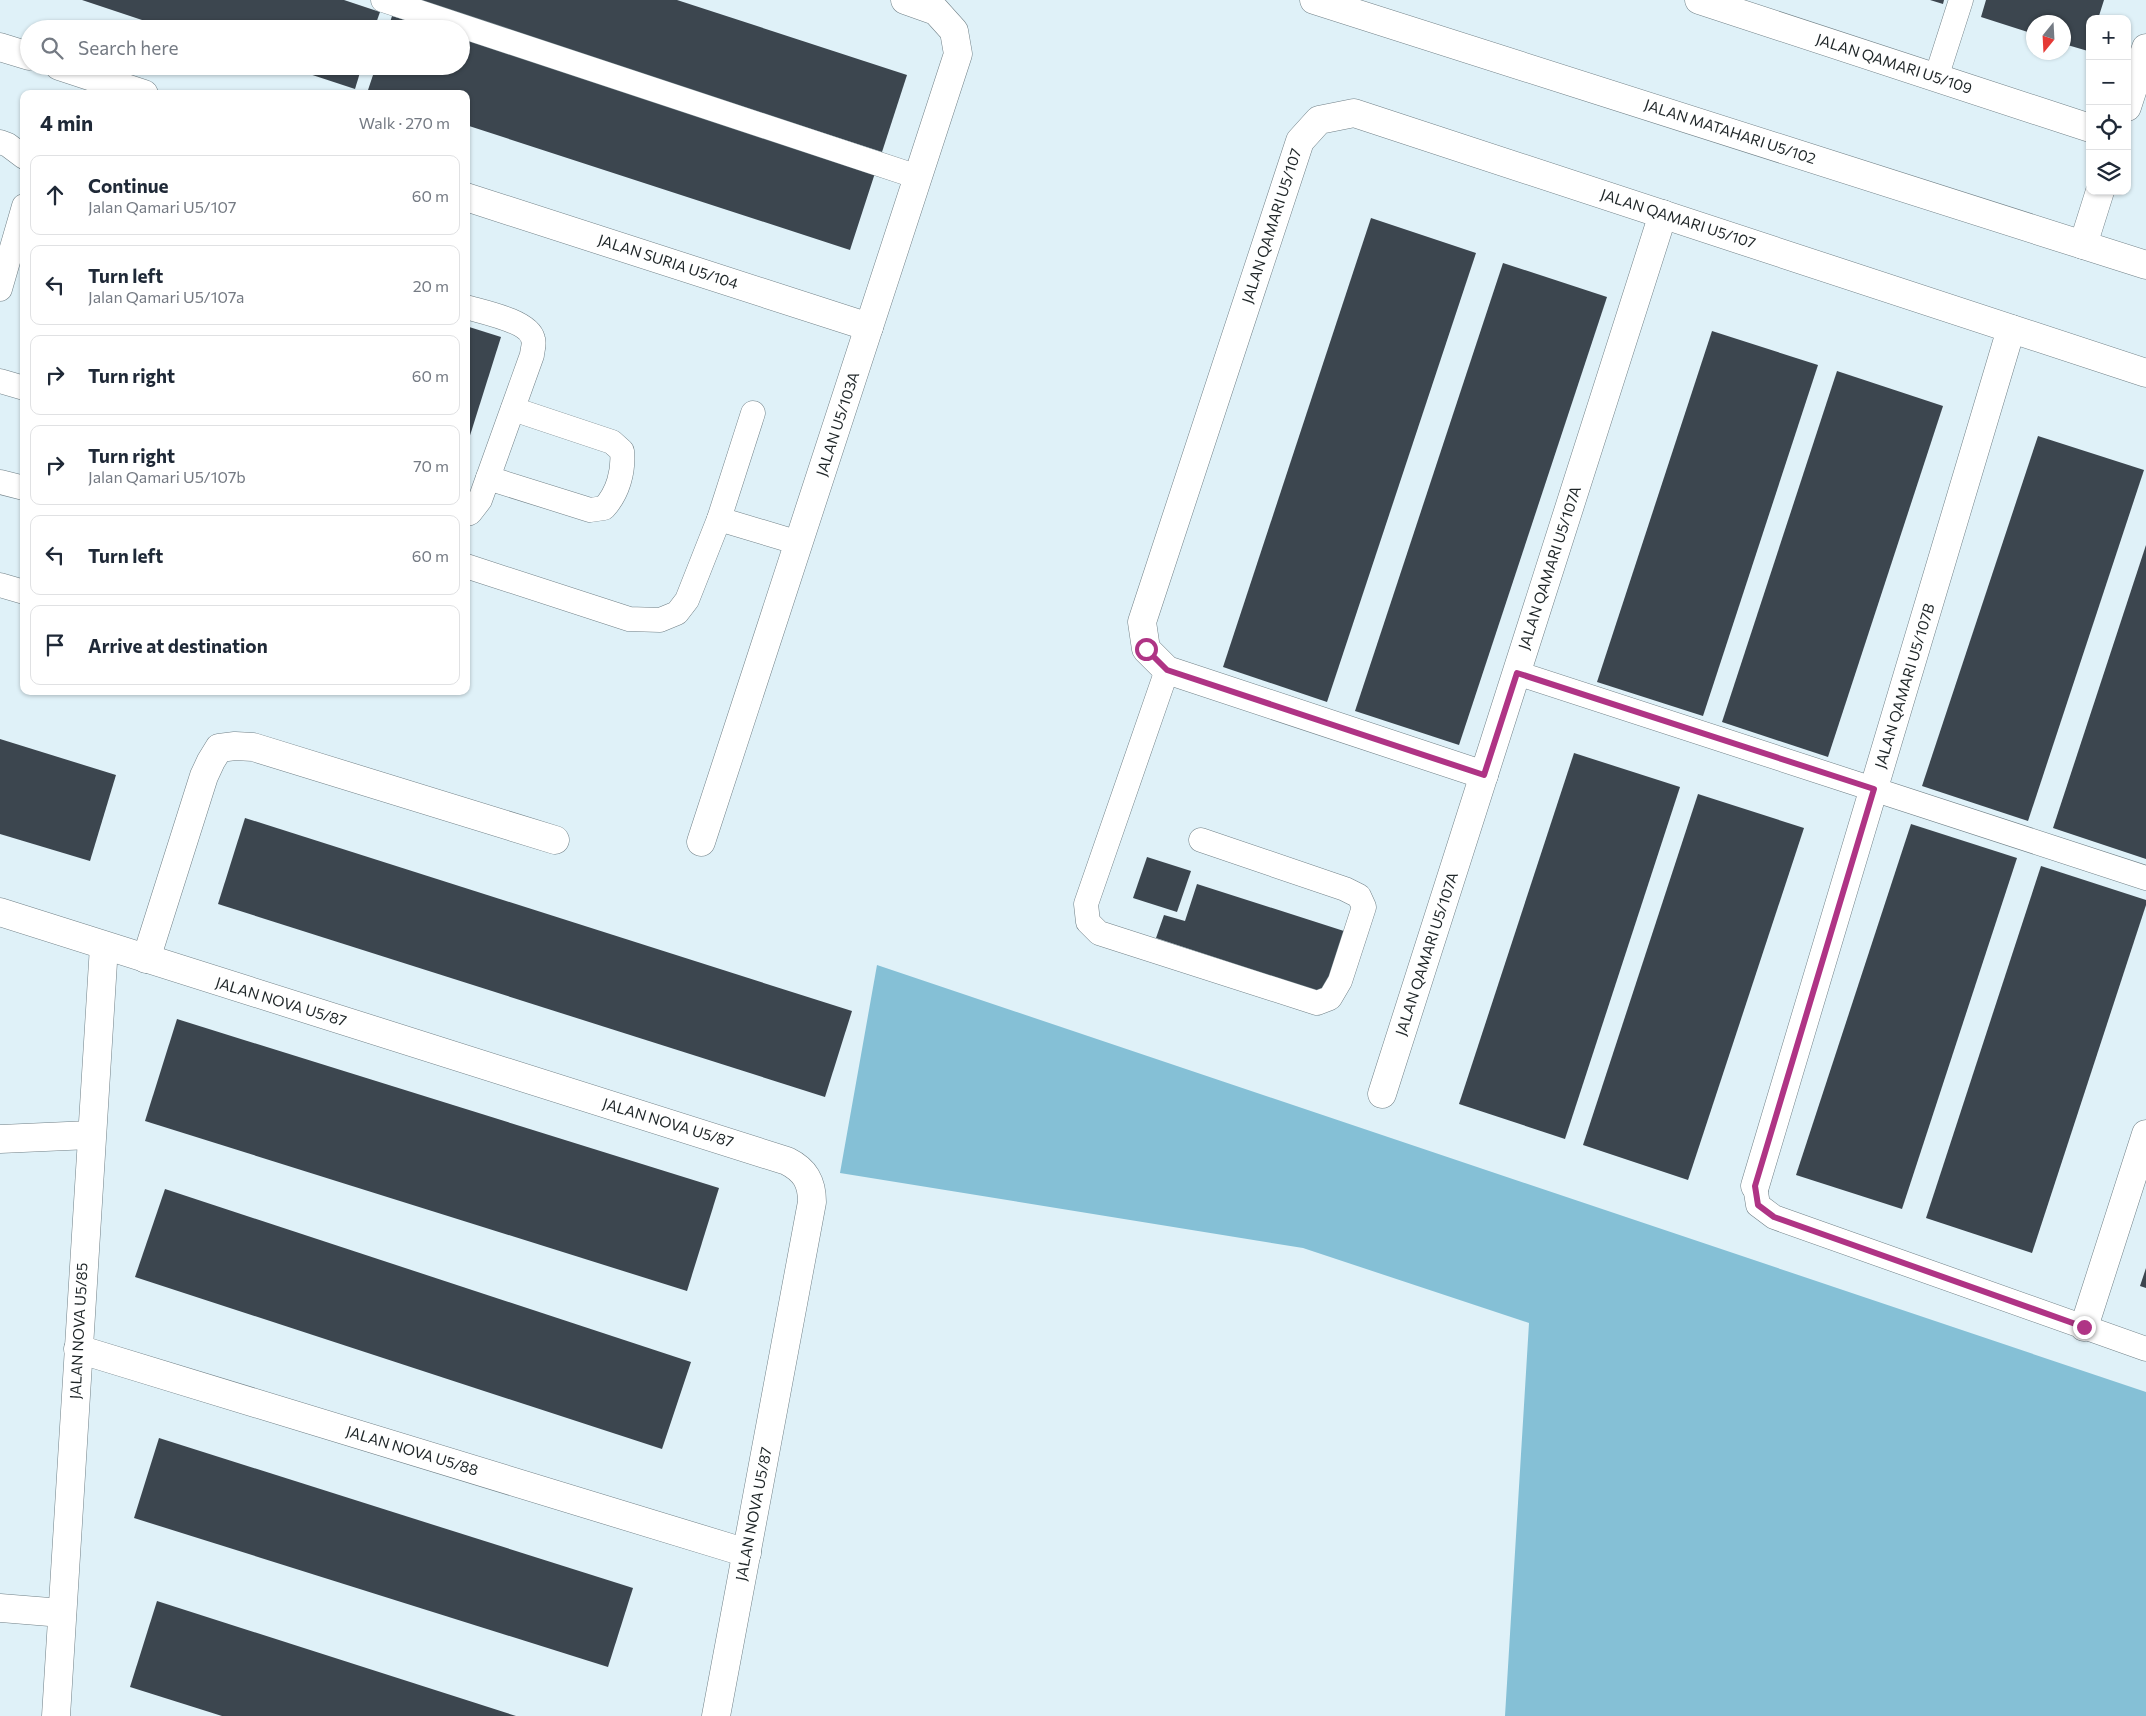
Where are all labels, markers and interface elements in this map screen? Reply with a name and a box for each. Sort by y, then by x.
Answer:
north arrow [2026,15,2071,60]
map controls [2086,15,2131,195]
button: + [2086,15,2131,60]
search box [20,20,470,75]
street label: JALAN QAMARI U5/109 [1814,29,1975,97]
icon: search [38,34,66,62]
text: Search here [78,36,178,59]
button: − [2086,60,2131,105]
street label: JALAN MATAHARI U5/102 [1642,95,1818,167]
button: locate [2086,105,2131,150]
text: 4 min [40,110,93,135]
text: Walk · 270 m [359,113,450,132]
street label: JALAN QAMARI U5/107 [1237,146,1305,305]
button: layers [2086,150,2131,195]
text: Continue [88,174,168,197]
icon: ahead [41,181,69,209]
street label: JALAN QAMARI U5/107 [1599,184,1758,252]
text: 60 m [412,186,449,205]
text: Jalan Qamari U5/107 [88,197,236,216]
street label: JALAN SURIA U5/104 [596,230,741,292]
text: Turn left [88,264,163,287]
icon: left [41,271,69,299]
text: 20 m [413,276,449,295]
text: Jalan Qamari U5/107a [88,287,244,306]
icon: right [41,361,69,389]
text: Turn right [88,364,175,387]
text: 60 m [412,366,449,385]
street label: JALAN U5/103A [812,369,862,478]
text: Turn right [88,444,175,467]
icon: right [41,451,69,479]
text: 70 m [413,456,449,475]
text: Jalan Qamari U5/107b [88,467,246,486]
street label: JALAN QAMARI U5/107A [1514,484,1584,652]
icon: left [41,541,69,569]
text: Turn left [88,544,163,567]
text: 60 m [412,546,449,565]
street label: JALAN QAMARI U5/107B [1870,601,1938,770]
icon: arrive [41,631,69,659]
text: Arrive at destination [88,634,268,657]
route start [1135,638,1158,661]
street label: JALAN QAMARI U5/107A [1391,870,1461,1038]
street label: JALAN NOVA U5/87 [214,973,349,1030]
street label: JALAN NOVA U5/87 [601,1094,736,1151]
street label: JALAN NOVA U5/85 [65,1262,91,1400]
route end [2073,1316,2096,1339]
street label: JALAN NOVA U5/88 [344,1421,481,1479]
street label: JALAN NOVA U5/87 [731,1445,775,1582]

